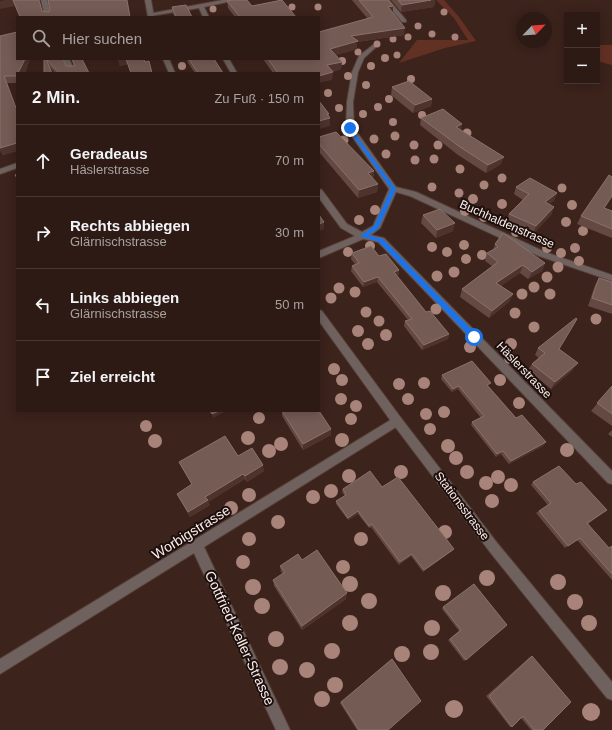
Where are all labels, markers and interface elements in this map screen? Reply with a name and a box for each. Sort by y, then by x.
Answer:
north arrow [516,12,552,48]
map controls [564,12,600,84]
button: + [564,12,600,48]
search box [16,16,320,60]
icon: search [30,27,52,49]
text: Hier suchen [62,30,142,47]
button: − [564,48,600,84]
text: 2 Min. [32,88,80,107]
text: Zu Fuß · 150 m [214,91,304,106]
route end [341,119,359,137]
text: Geradeaus [70,145,148,162]
icon: ahead [32,150,54,172]
text: 70 m [275,153,304,168]
text: Häslerstrasse [70,162,149,177]
street label: Buchhaldenstrasse [458,197,557,251]
text: Rechts abbiegen [70,217,190,234]
icon: right [32,222,54,244]
text: 30 m [275,225,304,240]
text: Glärnischstrasse [70,234,167,249]
text: Links abbiegen [70,289,179,306]
icon: left [32,294,54,316]
text: 50 m [275,297,304,312]
text: Glärnischstrasse [70,306,167,321]
route start [465,328,483,346]
street label: Häslerstrasse [493,339,555,401]
icon: arrive [32,366,54,388]
text: Ziel erreicht [70,368,155,385]
street label: Stationsstrasse [432,469,492,543]
street label: Worbigstrasse [149,501,233,562]
street label: Gottfried-Keller-Strasse [202,568,278,708]

